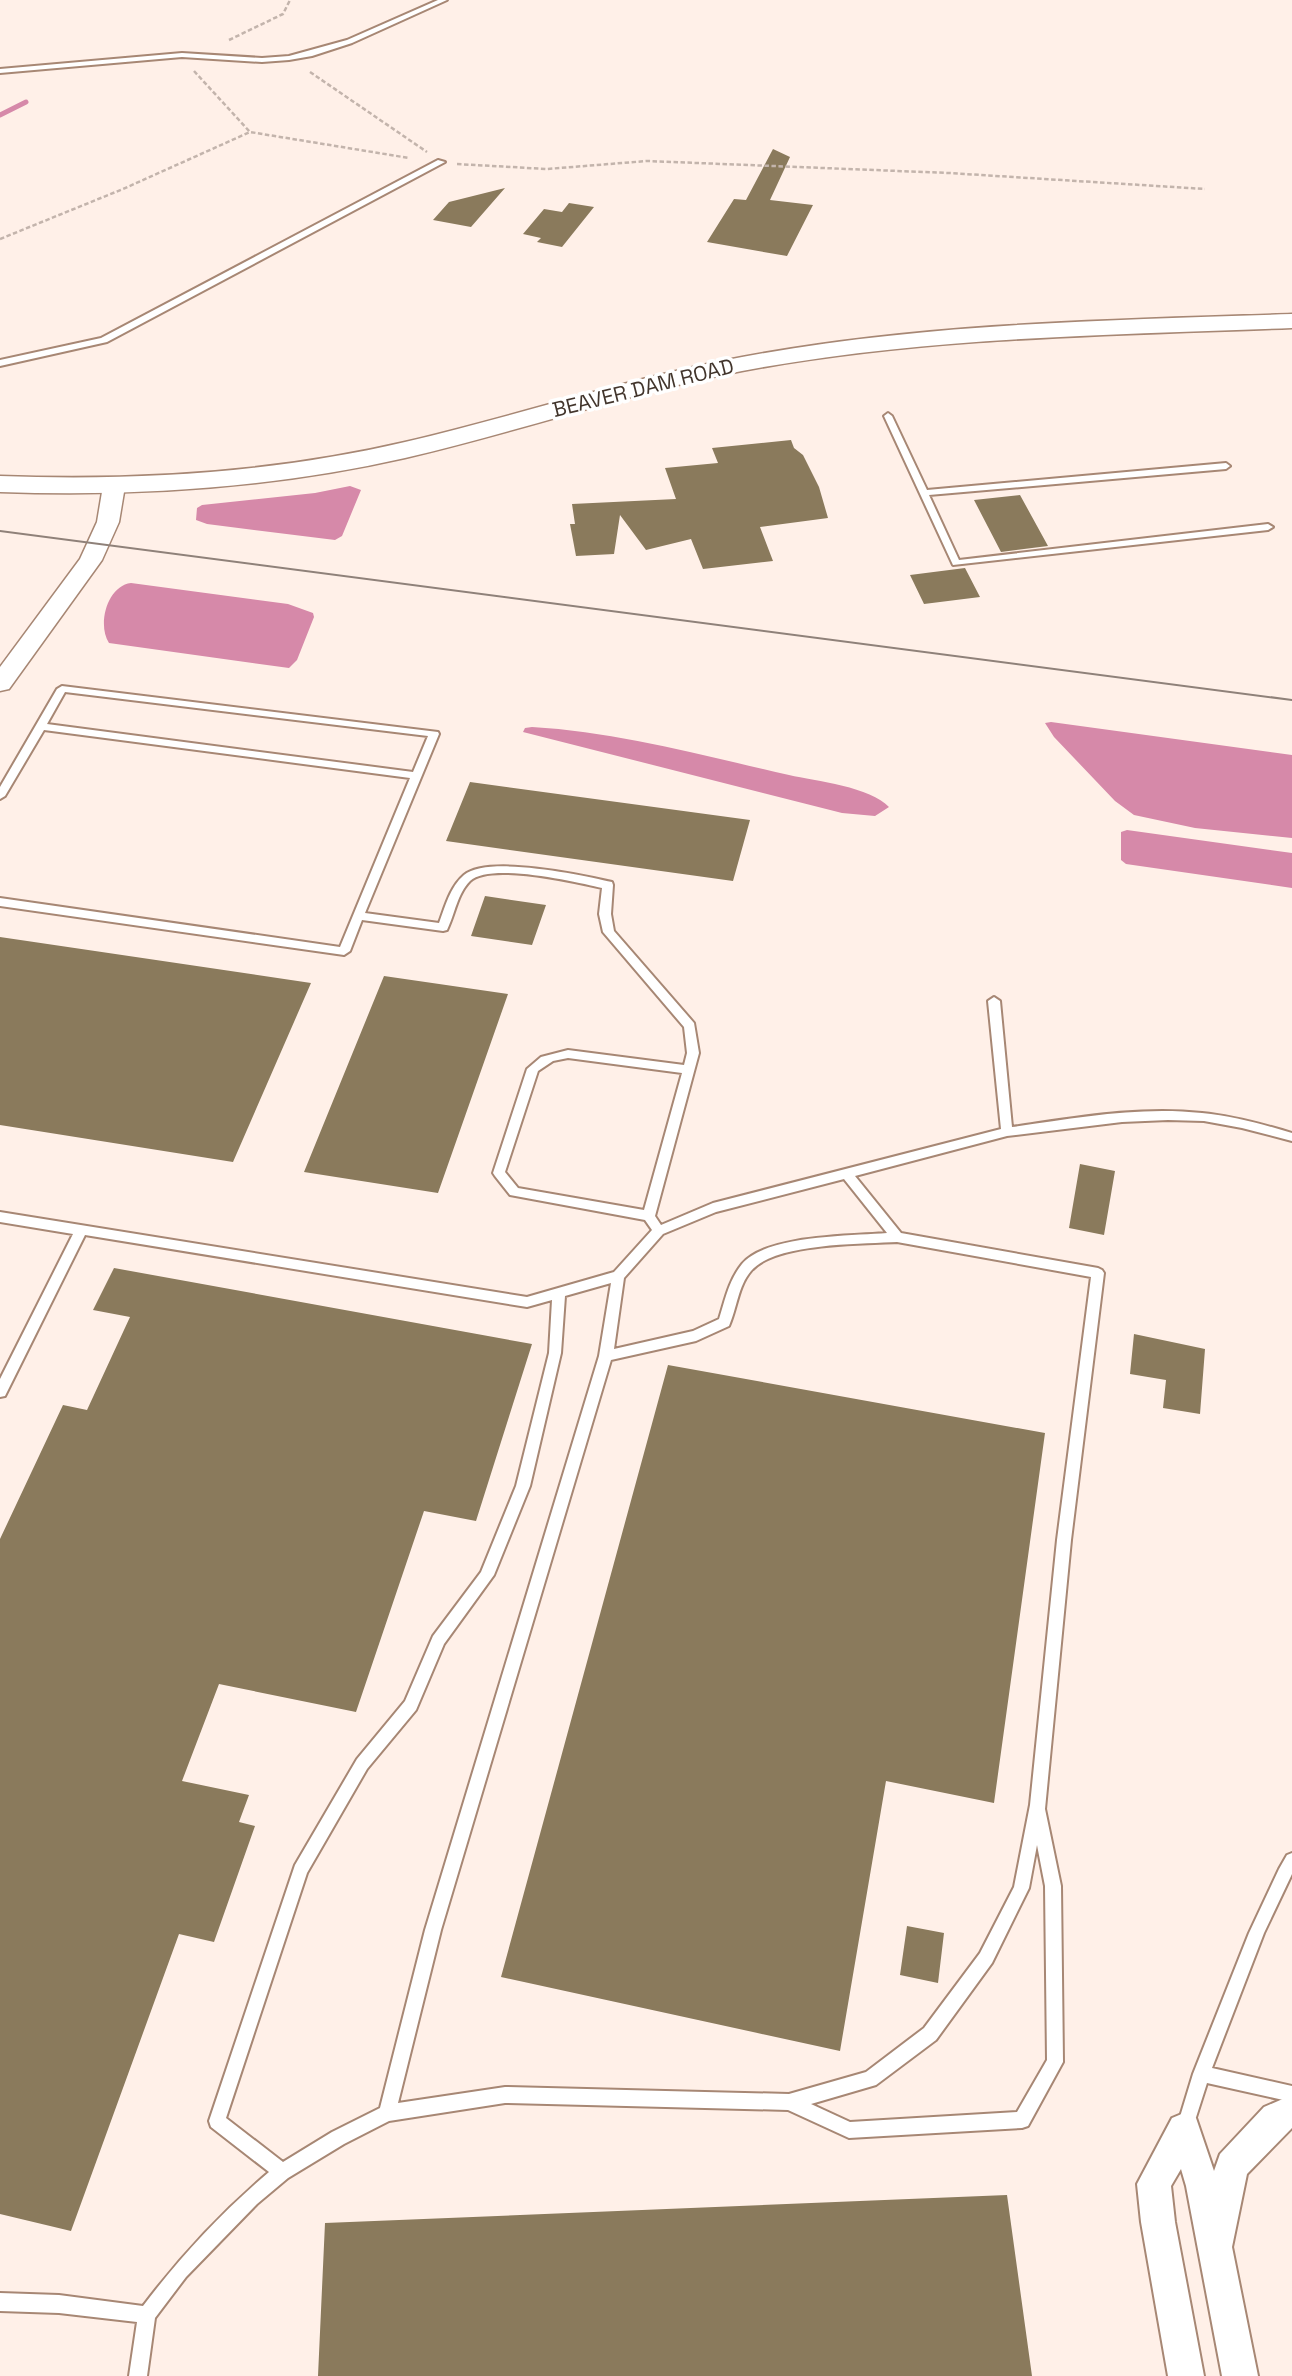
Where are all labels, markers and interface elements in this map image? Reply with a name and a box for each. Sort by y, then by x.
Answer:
street label: BEAVER DAM ROAD [549,352,736,423]

